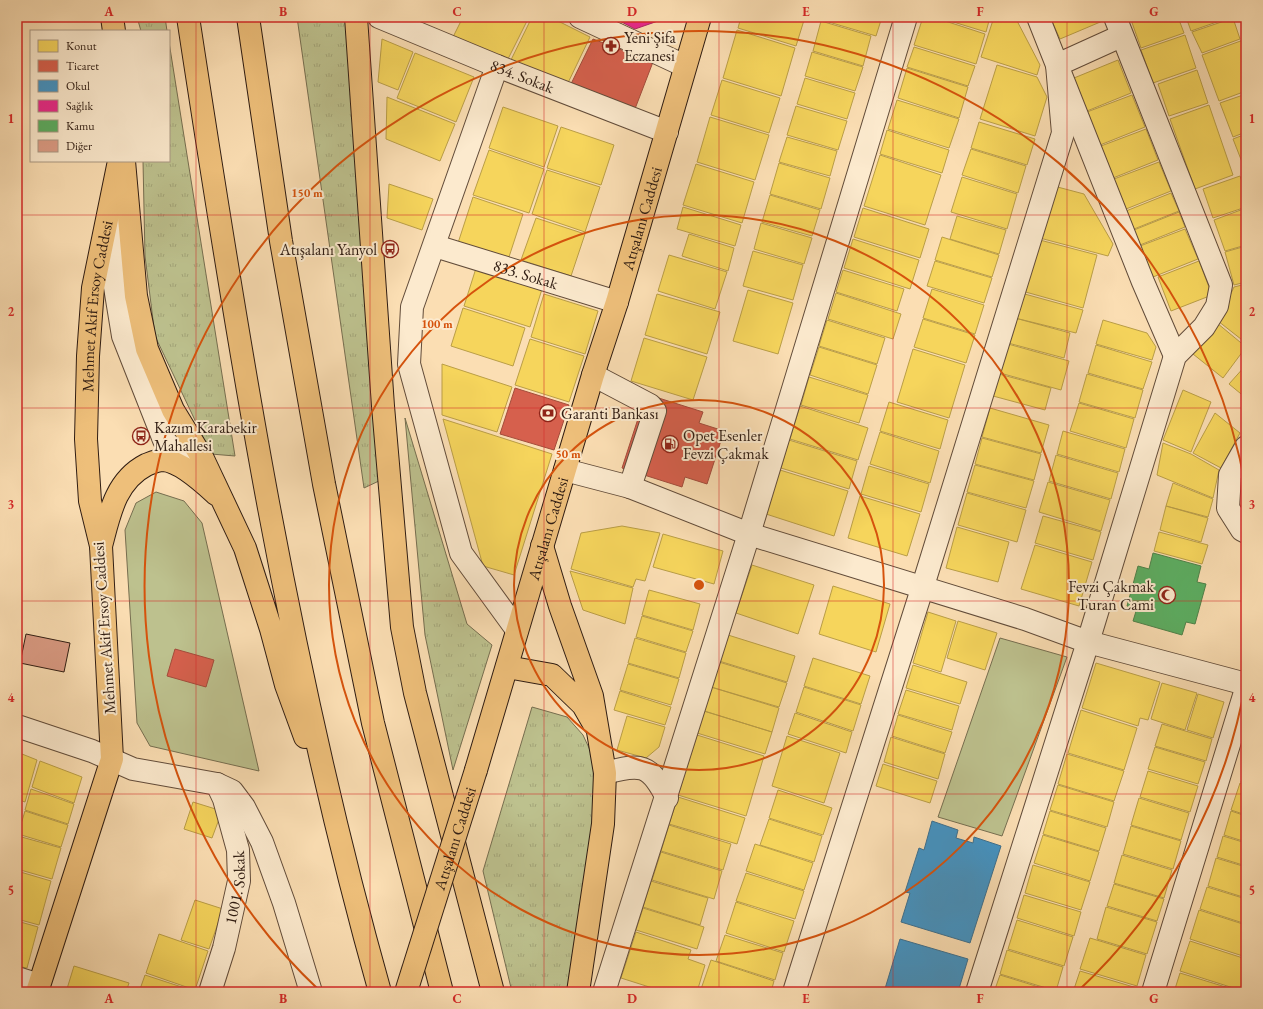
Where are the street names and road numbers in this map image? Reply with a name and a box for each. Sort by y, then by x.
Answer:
street label: 834. Sokak [487,54,558,98]
street label: Atışalanı Caddesi [616,164,666,273]
street label: Mehmet Akif Ersoy Caddesi [77,218,117,392]
street label: 833. Sokak [491,254,561,294]
street label: Atışalanı Caddesi [522,474,573,583]
street label: Mehmet Akif Ersoy Caddesi [87,541,121,715]
street label: Atışalanı Caddesi [428,784,481,893]
street label: 1001. Sokak [219,850,249,926]

